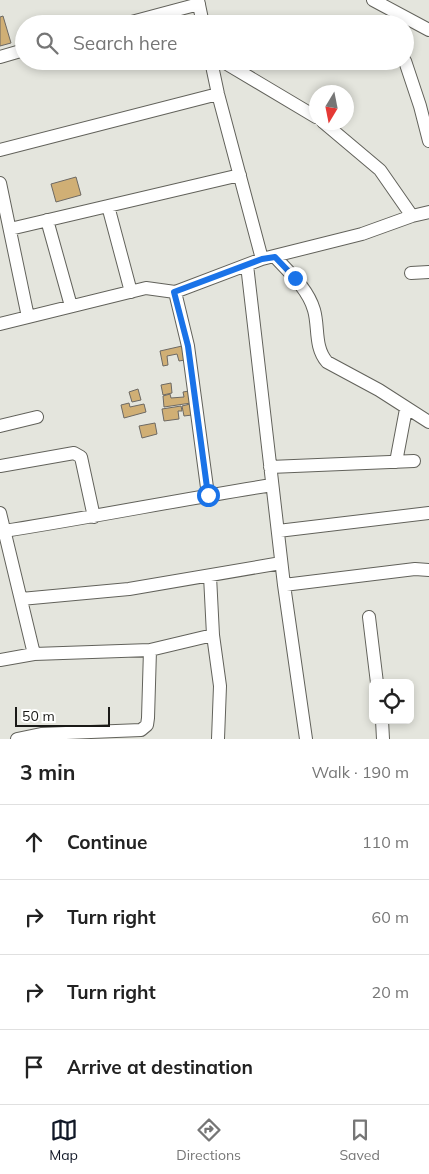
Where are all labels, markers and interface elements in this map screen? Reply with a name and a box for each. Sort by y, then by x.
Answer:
search box [15,15,414,70]
icon: search [33,29,61,57]
text: Search here [73,31,177,55]
north arrow [309,85,354,130]
route end [284,267,307,290]
route start [197,484,220,507]
map controls [369,679,414,724]
button: locate [369,679,414,724]
scale bar [15,704,110,727]
text: 50 m [22,707,55,725]
text: 3 min [20,759,75,785]
text: Walk · 190 m [311,762,409,782]
icon: ahead [20,828,48,856]
text: Continue [67,830,147,854]
text: 110 m [362,832,409,852]
icon: right [20,903,48,931]
text: Turn right [67,905,156,929]
text: 60 m [372,907,409,927]
icon: right [20,978,48,1006]
text: Turn right [67,980,156,1004]
text: 20 m [372,982,409,1002]
icon: arrive [20,1053,48,1081]
text: Arrive at destination [67,1055,253,1079]
tab: Map [49,1116,78,1164]
tab: Directions [176,1116,241,1164]
tab: Saved [339,1116,380,1164]

